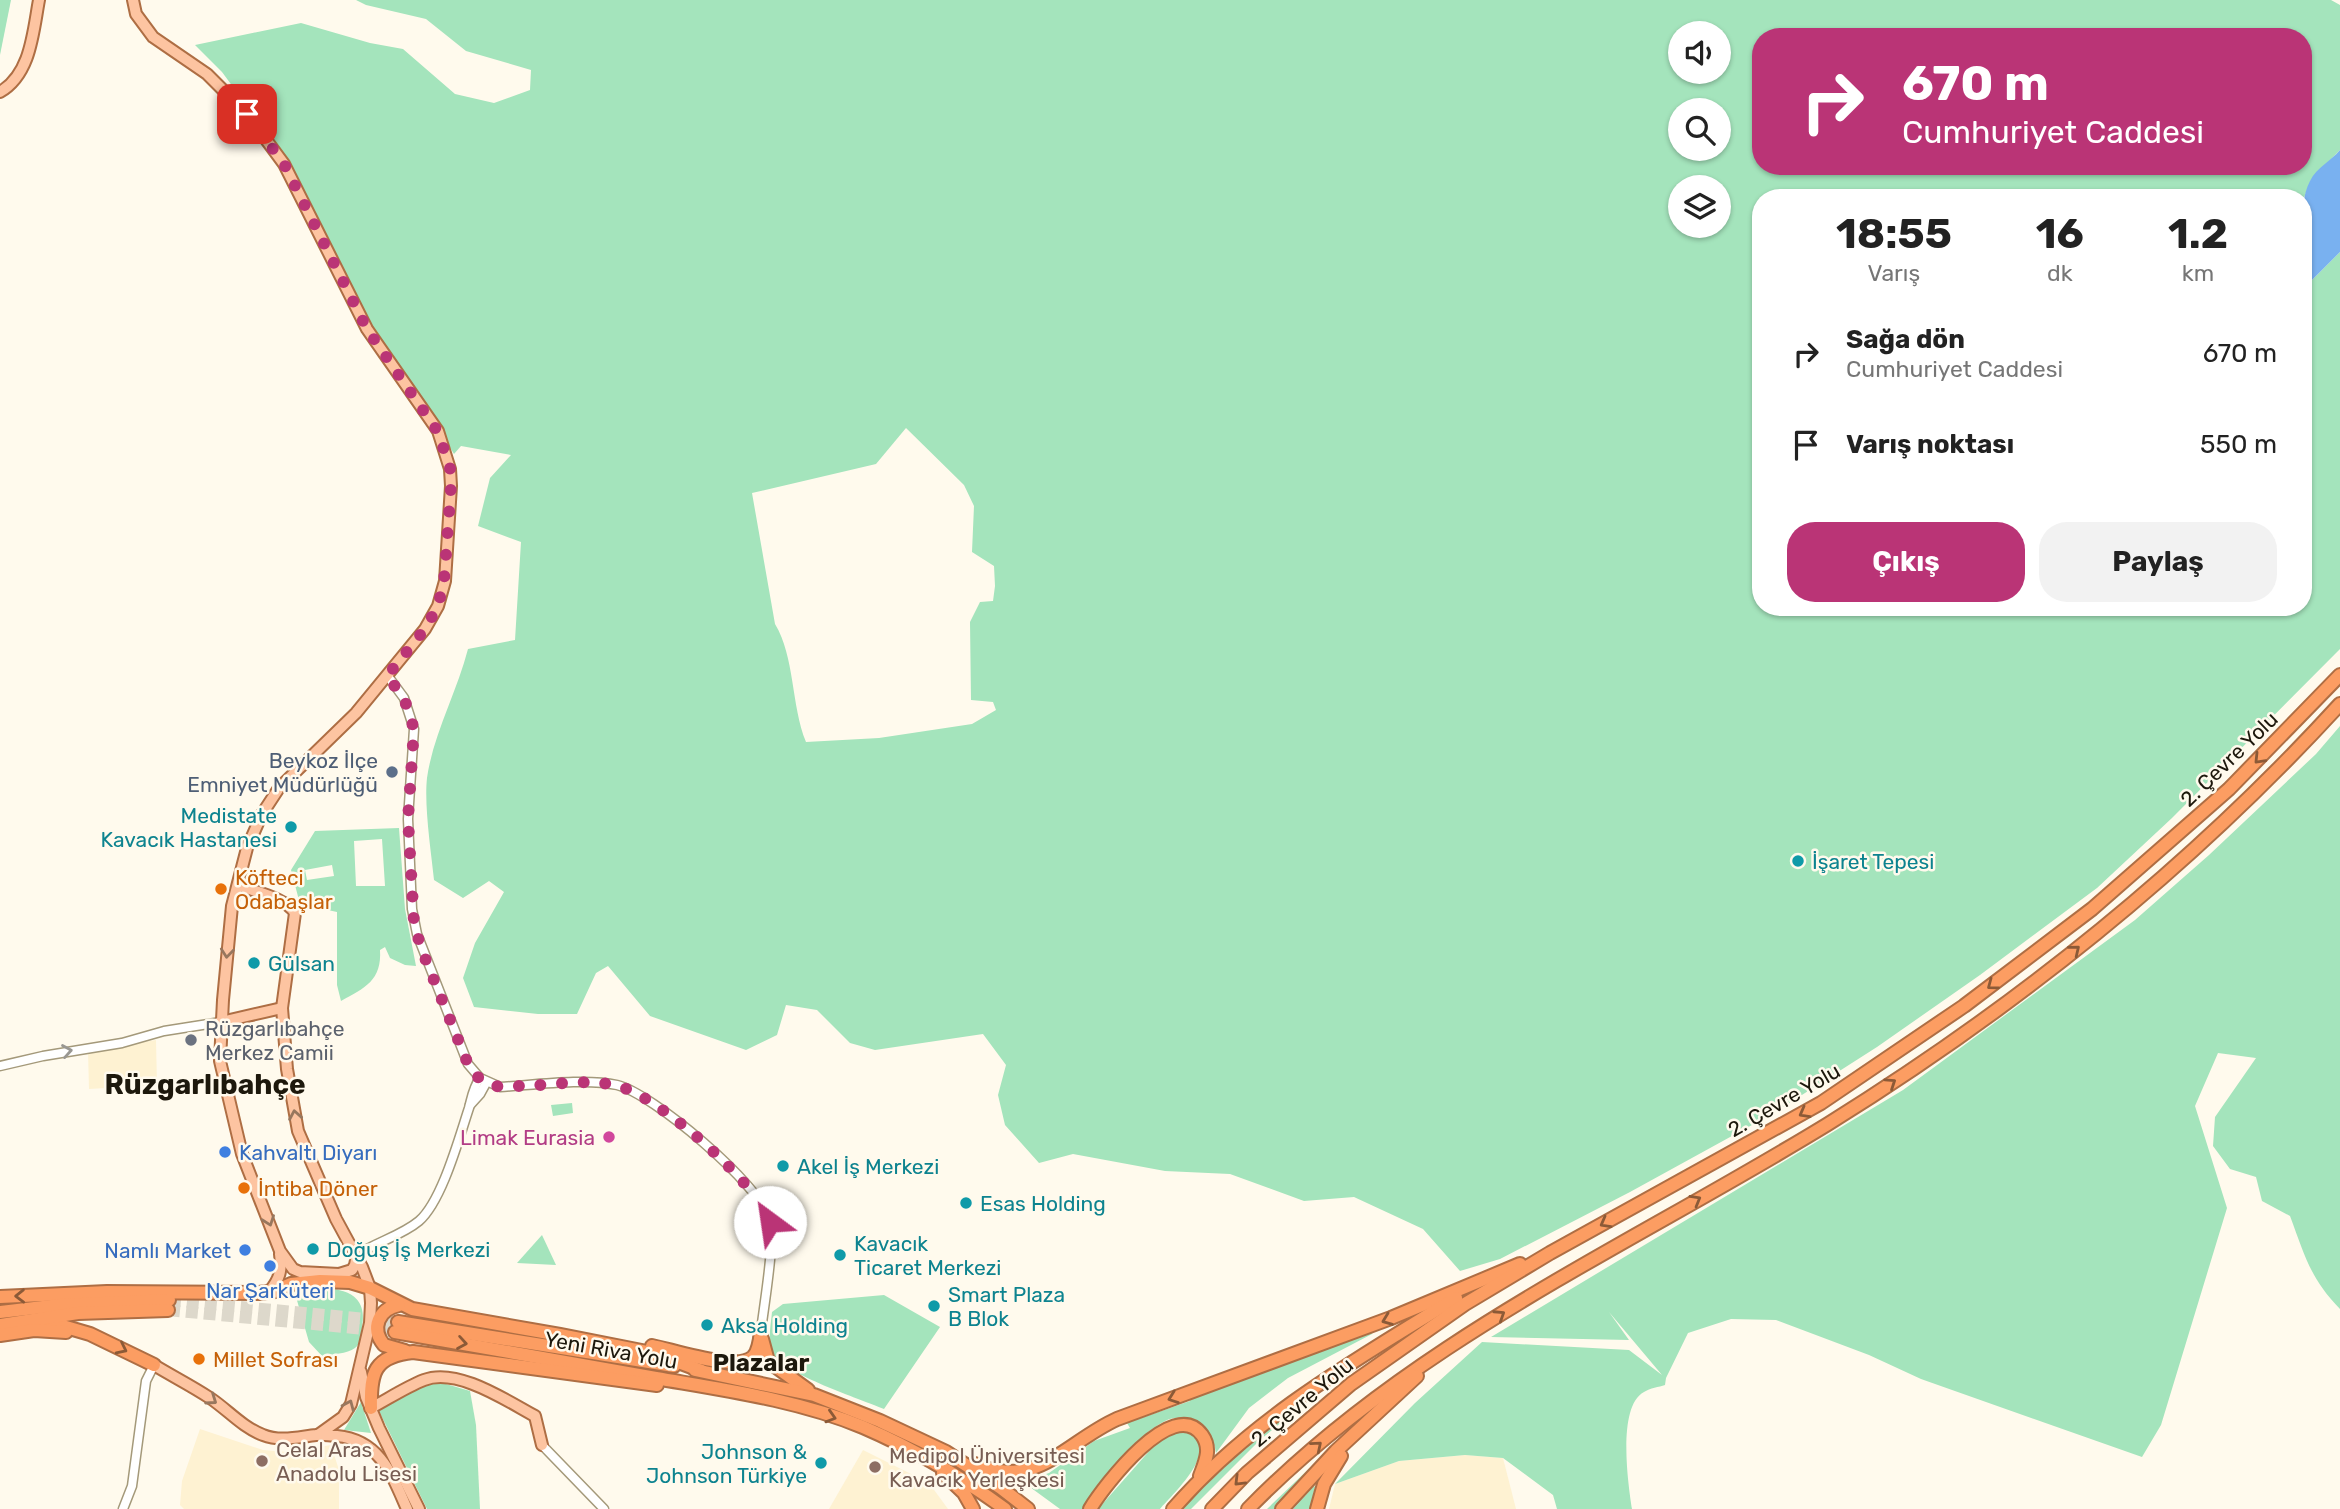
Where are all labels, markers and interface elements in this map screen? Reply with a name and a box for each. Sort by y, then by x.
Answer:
map controls [1668,21,1731,238]
button: sound [1668,21,1731,84]
text: 670 m [1902,54,2049,112]
icon: right [1787,56,1878,147]
pin [217,84,277,144]
icon: arrive [228,95,266,133]
button: search [1668,98,1731,161]
text: Cumhuriyet Caddesi [1902,113,2204,151]
button: layers [1668,175,1731,238]
text: 18:55 [1836,209,1952,259]
text: 16 [2036,209,2084,259]
text: 1.2 [2168,209,2228,259]
text: Varış [1868,259,1920,287]
text: dk [2047,259,2073,287]
text: km [2182,259,2214,287]
text: Sağa dön [1846,324,1965,355]
icon: right [1787,335,1825,373]
text: 670 m [2203,338,2277,369]
text: Cumhuriyet Caddesi [1846,355,2063,383]
icon: arrive [1787,426,1825,464]
text: Varış noktası [1846,429,2014,460]
text: 550 m [2200,429,2277,460]
button: Çıkış [1787,522,2025,602]
button: Paylaş [2039,522,2277,602]
street label: 2. Çevre Yolu [2175,706,2283,812]
place label: Beykoz İlçe Emniyet Müdürlüğü [187,748,378,797]
one-way arrow [2254,751,2267,764]
marker: Beykoz İlçe Emniyet Müdürlüğü [384,764,400,780]
place label: Medistate Kavacık Hastanesi [101,803,277,852]
marker: Medistate Kavacık Hastanesi [283,819,299,835]
place label: İşaret Tepesi [1812,849,1934,874]
marker: İşaret Tepesi [1790,853,1806,869]
place label: Köfteci Odabaşlar [235,865,333,914]
marker: Köfteci Odabaşlar [213,881,229,897]
one-way arrow [2068,945,2080,958]
one-way arrow [220,947,235,958]
place label: Gülsan [268,951,335,976]
marker: Gülsan [246,955,262,971]
one-way arrow [1987,977,2000,989]
place label: Rüzgarlıbahçe Merkez Camii [205,1016,344,1065]
marker: Rüzgarlıbahçe Merkez Camii [183,1032,199,1048]
one-way arrow [61,1044,73,1059]
street label: 2. Çevre Yolu [1723,1058,1845,1142]
district label: Rüzgarlıbahçe [104,1068,306,1101]
one-way arrow [1883,1079,1896,1091]
one-way arrow [1799,1105,1811,1118]
one-way arrow [288,1109,303,1121]
place label: Limak Eurasia [460,1125,595,1150]
marker: Limak Eurasia [601,1129,617,1145]
place label: Kahvaltı Diyarı [239,1140,377,1165]
marker: Kahvaltı Diyarı [217,1144,233,1160]
place label: Akel İş Merkezi [797,1154,939,1179]
marker: Akel İş Merkezi [775,1158,791,1174]
place label: İntiba Döner [258,1176,378,1201]
marker: İntiba Döner [236,1180,252,1196]
position arrow [733,1185,807,1259]
place label: Esas Holding [980,1191,1106,1216]
marker: Esas Holding [958,1195,974,1211]
one-way arrow [1688,1195,1701,1208]
one-way arrow [261,1214,275,1226]
one-way arrow [1600,1215,1612,1228]
place label: Kavacık Ticaret Merkezi [854,1231,1001,1280]
place label: Doğuş İş Merkezi [327,1237,490,1262]
place label: Namlı Market [104,1238,231,1263]
marker: Doğuş İş Merkezi [305,1241,321,1257]
marker: Namlı Market [237,1242,253,1258]
marker: Kavacık Ticaret Merkezi [832,1247,848,1263]
marker: Nar Şarküteri [262,1258,278,1274]
place label: Nar Şarküteri [206,1278,334,1303]
place label: Smart Plaza B Blok [948,1282,1065,1331]
one-way arrow [14,1288,24,1304]
marker: Smart Plaza B Blok [926,1298,942,1314]
one-way arrow [1381,1311,1393,1325]
one-way arrow [1492,1311,1505,1324]
place label: Aksa Holding [721,1313,848,1338]
marker: Aksa Holding [699,1317,715,1333]
street label: Yeni Riva Yolu [543,1326,679,1374]
one-way arrow [456,1335,468,1350]
one-way arrow [115,1341,127,1355]
place label: Millet Sofrası [213,1347,338,1372]
district label: Plazalar [713,1349,809,1377]
marker: Millet Sofrası [191,1351,207,1367]
street label: 2. Çevre Yolu [1246,1352,1358,1452]
one-way arrow [1168,1390,1180,1404]
one-way arrow [204,1392,217,1404]
one-way arrow [340,1399,354,1411]
one-way arrow [825,1408,837,1423]
place label: Celal Aras Anadolu Lisesi [276,1437,417,1486]
place label: Johnson & Johnson Türkiye [646,1439,807,1488]
one-way arrow [1309,1442,1321,1455]
place label: Medipol Üniversitesi Kavacık Yerleşkesi [889,1443,1085,1492]
marker: Celal Aras Anadolu Lisesi [254,1453,270,1469]
marker: Johnson & Johnson Türkiye [813,1455,829,1471]
marker: Medipol Üniversitesi Kavacık Yerleşkesi [867,1459,883,1475]
one-way arrow [1235,1473,1247,1485]

